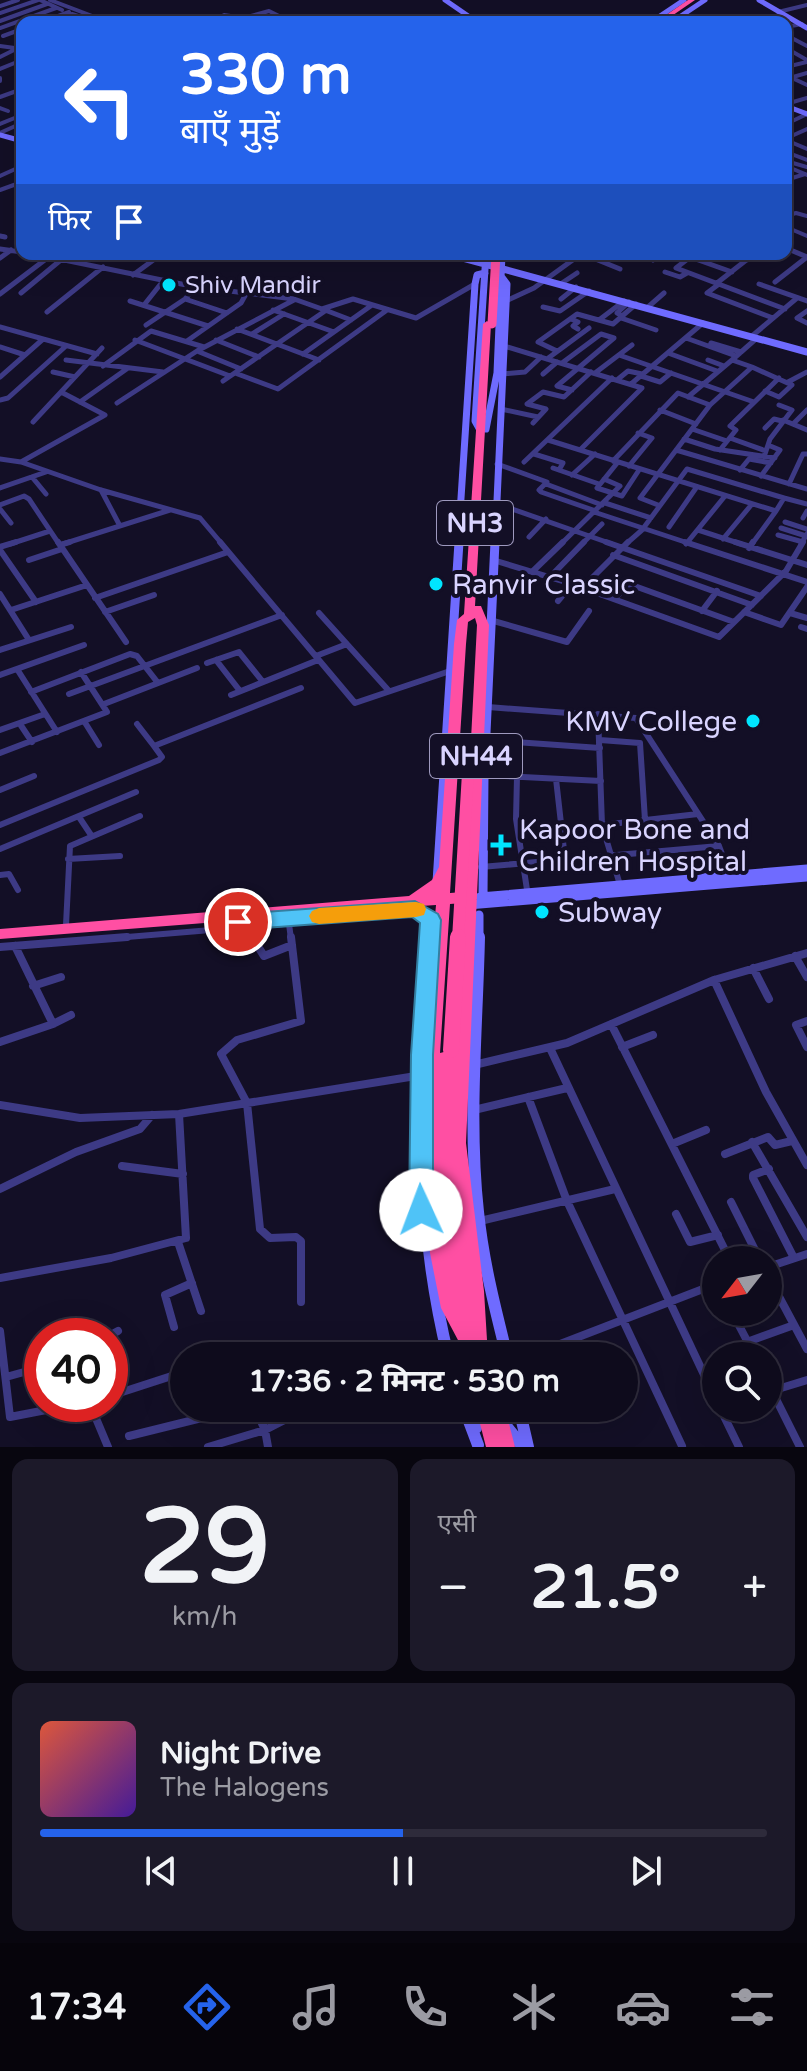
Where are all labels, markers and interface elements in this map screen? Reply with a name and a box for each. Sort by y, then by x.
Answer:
text: 330 m [180,42,351,109]
icon: left [48,48,152,152]
text: बाएँ मुड़ें [180,110,280,153]
icon: arrive [107,200,151,244]
text: फिर [48,202,91,239]
place label: Shiv Mandir [185,271,322,300]
marker: Shiv Mandir [160,276,178,294]
road number: NH3 [437,501,513,545]
place label: Ranvir Classic [452,568,635,602]
marker: Ranvir Classic [427,575,445,593]
place label: KMV College [565,705,737,739]
marker: KMV College [744,712,762,730]
road number: NH44 [430,734,522,778]
place label: Kapoor Bone and Children Hospital [519,813,750,879]
marker: Kapoor Bone and Children Hospital [490,834,512,856]
pin [204,888,272,956]
place label: Subway [558,896,662,930]
icon: arrive [216,900,260,944]
marker: Subway [533,903,551,921]
position arrow [379,1168,463,1252]
north arrow [702,1246,782,1326]
map controls [702,1246,782,1422]
speed limit sign: 40 [24,1318,128,1422]
button: search [702,1342,782,1422]
text: 17:36 · 2 मिनट · 530 m [248,1363,560,1400]
text: 29 [139,1486,270,1611]
text: एसी [438,1508,476,1539]
text: 21.5° [530,1552,681,1624]
text: − [438,1562,469,1615]
text: + [742,1562,767,1615]
text: km/h [172,1601,237,1632]
text: Night Drive [160,1735,321,1772]
text: The Halogens [160,1772,329,1803]
icon: previous [139,1849,183,1893]
icon: pause [381,1849,425,1893]
icon: next [624,1849,668,1893]
icon: directions [179,1979,235,2035]
icon: music [288,1979,344,2035]
icon: phone [397,1979,453,2035]
icon: climate [506,1979,562,2035]
icon: car [615,1979,671,2035]
icon: filters [724,1979,780,2035]
text: 17:34 [27,1986,126,2029]

